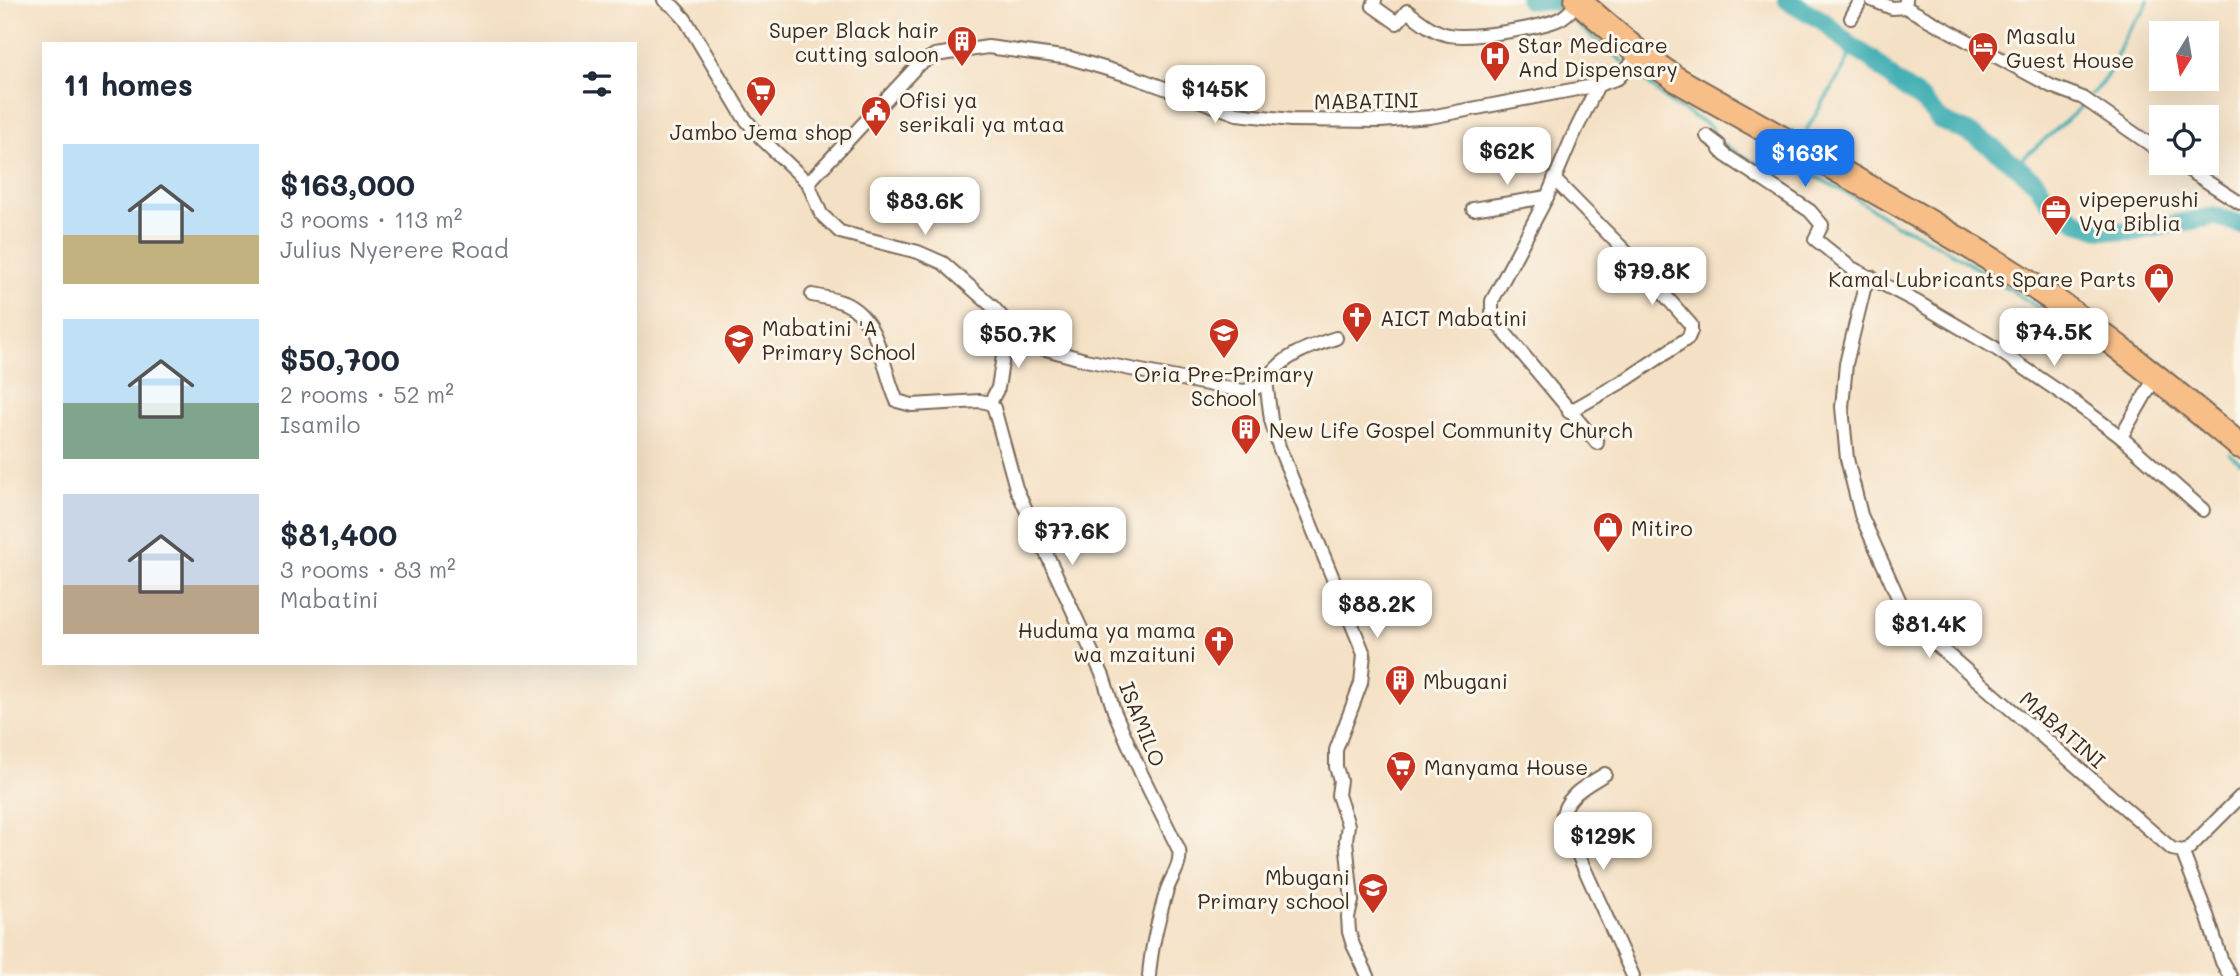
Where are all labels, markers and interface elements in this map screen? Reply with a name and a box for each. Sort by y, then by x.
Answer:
place label: Super Black hair cutting saloon [769,16,939,67]
north arrow [2149,21,2219,91]
map controls [2149,21,2219,175]
place label: Masalu Guest House [2006,22,2134,73]
building icon: Super Black hair cutting saloon [945,24,979,68]
hotel icon: Masalu Guest House [1966,30,2000,74]
place label: Star Medicare And Dispensary [1518,31,1678,82]
hospital icon: Star Medicare And Dispensary [1478,39,1512,83]
text: 11 homes [63,64,193,104]
icon: filters [578,65,616,103]
pin: $145K [1166,66,1264,125]
text: $145K [1181,73,1249,103]
supermarket icon: Jambo Jema shop [744,74,778,118]
place label: Ofisi ya serikali ya mtaa [899,86,1065,137]
street label: MABATINI [1314,86,1418,114]
public building icon: Ofisi ya serikali ya mtaa [859,94,893,138]
button: locate [2149,105,2219,175]
place label: Jambo Jema shop [670,118,852,145]
pin: $62K [1466,128,1548,187]
pin: $163K [1756,130,1854,189]
text: $62K [1479,135,1535,165]
text: $163K [1771,137,1839,167]
text: $163,000 [280,164,415,204]
icon: home [119,172,203,256]
pin: $83.6K [868,177,982,237]
text: $83.6K [886,185,964,215]
place label: vipeperushi Vya Biblia [2079,185,2199,236]
office icon: vipeperushi Vya Biblia [2039,193,2073,237]
text: 3 rooms · 113 m² [280,204,462,234]
text: Julius Nyerere Road [280,234,509,264]
pin: $79.8K [1595,247,1709,307]
text: $79.8K [1613,255,1691,285]
shop icon: Kamal Lubricants Spare Parts [2142,261,2176,305]
place label: Kamal Lubricants Spare Parts [1828,265,2136,292]
church icon: AICT Mabatini [1340,300,1374,344]
place label: AICT Mabatini [1380,304,1527,331]
pin: $74.5K [1997,308,2111,368]
pin: $50.7K [961,310,1075,370]
place label: Mabatini 'A Primary School [762,314,916,365]
school or university icon: Oria Pre-Primary School [1207,316,1241,360]
text: $74.5K [2015,316,2093,346]
text: $50.7K [979,318,1057,348]
school or university icon: Mabatini 'A Primary School [722,322,756,366]
text: $50,700 [280,339,400,379]
icon: home [119,347,203,431]
place label: Oria Pre-Primary School [1134,360,1314,411]
text: 2 rooms · 52 m² [280,379,454,409]
text: Isamilo [280,409,360,439]
building icon: New Life Gospel Community Church [1229,412,1263,456]
place label: New Life Gospel Community Church [1269,416,1633,443]
pin: $77.6K [1015,508,1129,567]
shop icon: Mitiro [1591,510,1625,554]
text: $81,400 [280,514,397,554]
place label: Mitiro [1631,514,1693,541]
text: $77.6K [1034,515,1110,545]
icon: home [119,522,203,606]
text: 3 rooms · 83 m² [280,554,456,584]
pin: $88.2K [1320,580,1434,640]
text: Mabatini [280,584,379,614]
text: $88.2K [1338,588,1416,618]
pin: $81.4K [1872,600,1986,660]
text: $81.4K [1891,608,1967,638]
place label: Huduma ya mama wa mzaituni [1018,616,1196,667]
church icon: Huduma ya mama wa mzaituni [1202,624,1236,668]
building icon: Mbugani [1383,663,1417,707]
place label: Mbugani [1423,667,1508,694]
street label: ISAMILO [1114,678,1172,770]
street label: MABATINI [2015,685,2111,773]
supermarket icon: Manyama House [1384,749,1418,793]
place label: Manyama House [1424,753,1588,780]
pin: $129K [1554,812,1652,872]
text: $129K [1570,820,1636,850]
place label: Mbugani Primary school [1198,863,1350,914]
school or university icon: Mbugani Primary school [1356,871,1390,915]

